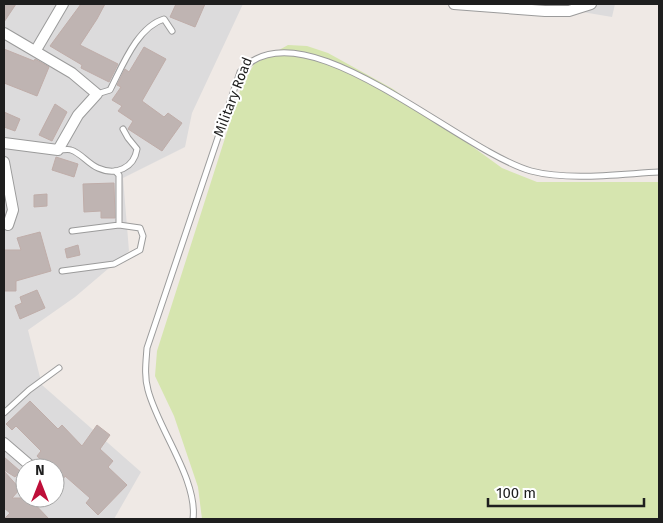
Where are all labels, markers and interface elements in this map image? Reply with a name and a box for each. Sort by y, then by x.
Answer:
street label: Military Road [210,55,256,139]
north arrow [15,458,65,508]
text: N [35,462,45,479]
scale bar [488,476,644,508]
text: 100 m [496,484,536,502]

